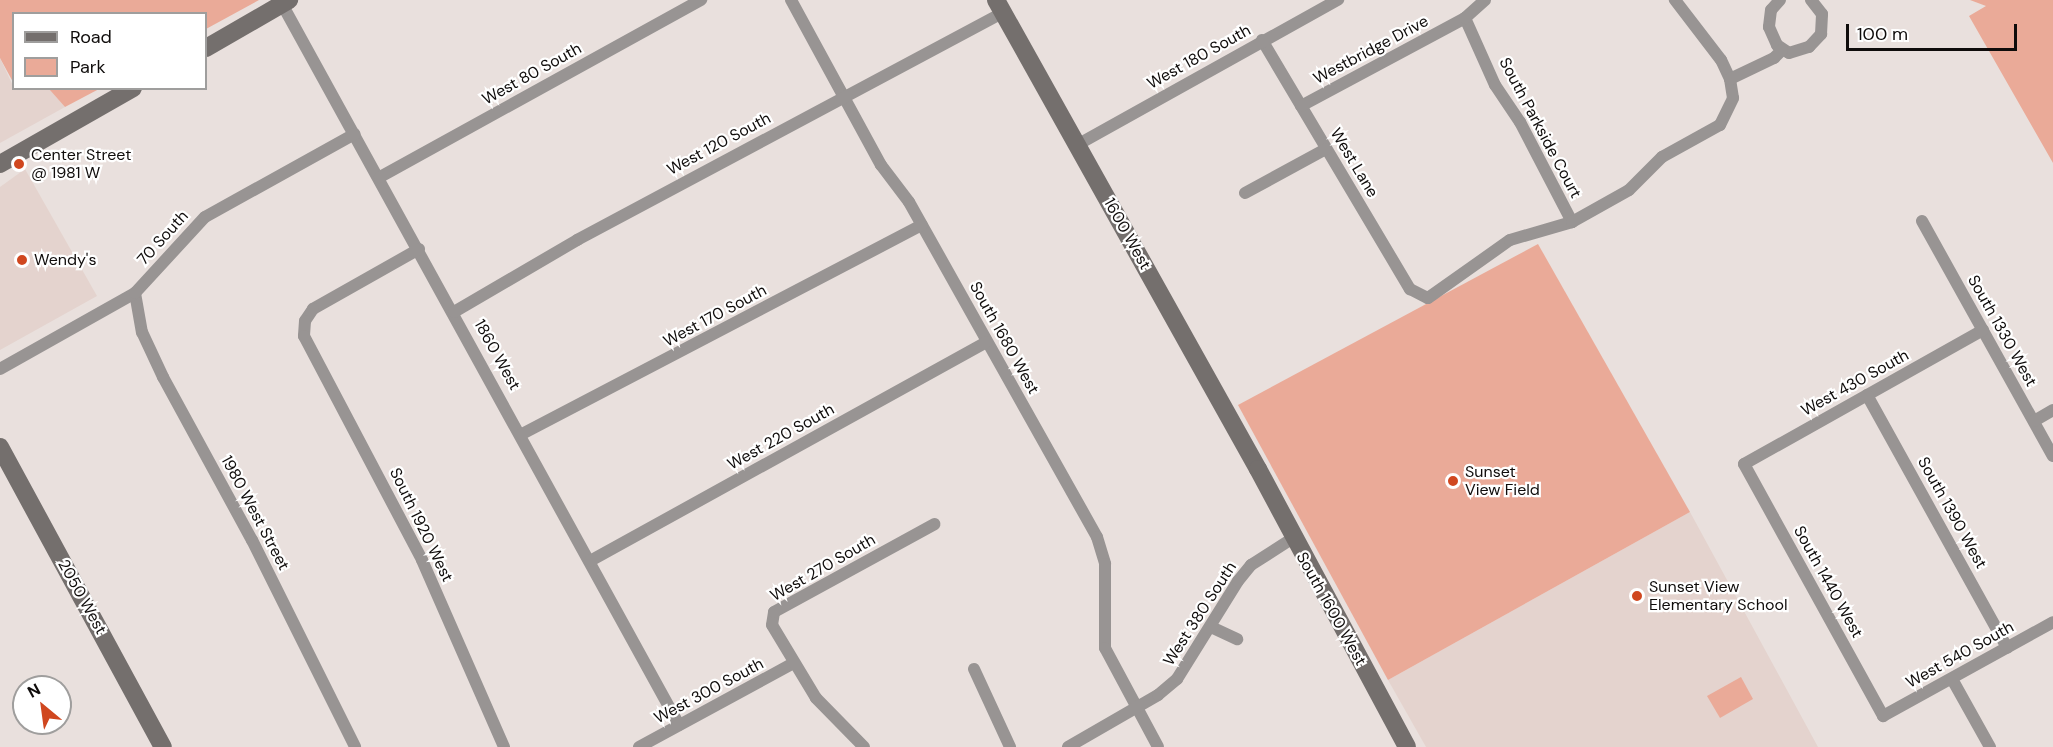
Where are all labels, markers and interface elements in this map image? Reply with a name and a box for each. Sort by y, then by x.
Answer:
legend [12,12,207,90]
street label: Westbridge Drive [1310,12,1432,88]
scale bar [1849,12,2020,50]
street label: West 180 South [1144,21,1254,93]
text: 100 m [1857,22,1908,46]
text: Road [70,25,112,49]
street label: West 80 South [479,39,585,109]
street label: South Parkside Court [1495,54,1585,202]
text: Park [70,55,106,79]
street label: West 120 South [664,109,774,179]
street label: West Lane [1326,125,1382,201]
place label: Center Street @ 1981 W [31,145,131,183]
marker: Center Street @ 1981 W [12,157,26,171]
street label: 1600 West [1099,195,1155,273]
street label: 70 South [133,207,193,269]
place label: Wendy's [34,250,96,270]
marker: Wendy's [15,253,29,267]
street label: South 1330 West [1963,272,2041,390]
street label: South 1680 West [965,279,1043,397]
street label: West 170 South [660,281,770,351]
street label: 1860 West [470,316,524,394]
street label: West 430 South [1798,346,1912,420]
street label: West 220 South [724,400,838,474]
street label: 1980 West Street [217,452,293,574]
street label: South 1390 West [1913,454,1991,572]
place label: Sunset View Field [1465,462,1540,500]
street label: South 1920 West [385,465,457,585]
marker: Sunset View Field [1446,474,1460,488]
street label: South 1440 West [1789,523,1867,641]
street label: West 270 South [767,530,879,606]
street label: South 1600 West [1292,549,1370,669]
street label: 2050 West [54,556,110,638]
street label: West 380 South [1159,559,1241,669]
place label: Sunset View Elementary School [1649,577,1787,615]
marker: Sunset View Elementary School [1630,589,1644,603]
street label: West 540 South [1903,618,2017,692]
street label: West 300 South [651,654,767,728]
north arrow [12,675,72,735]
text: N [24,679,44,703]

